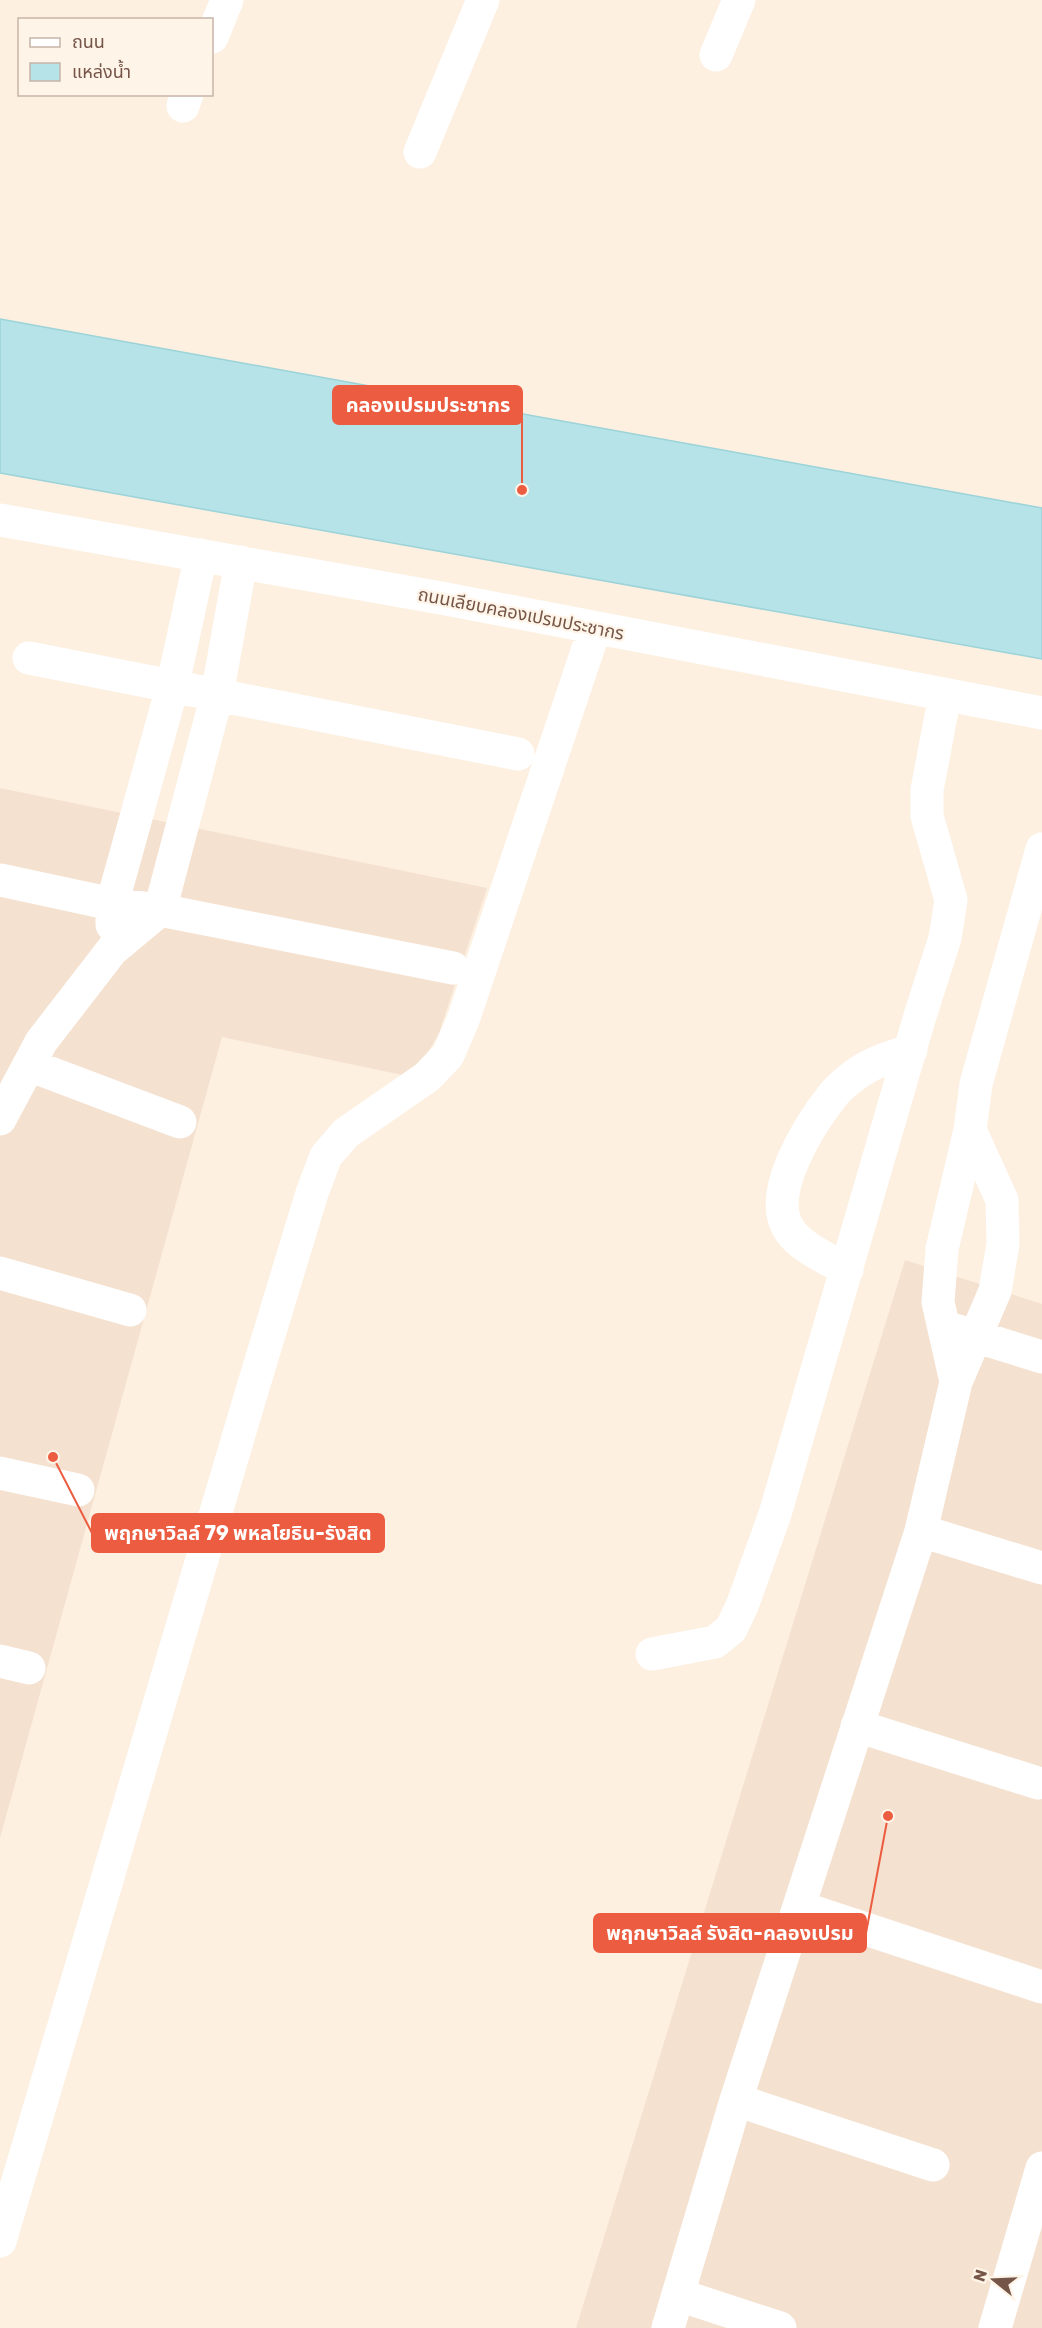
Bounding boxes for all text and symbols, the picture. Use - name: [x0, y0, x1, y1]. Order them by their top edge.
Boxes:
- legend: [18, 18, 213, 96]
- text: ถนน: [72, 31, 105, 53]
- text: แหล่งน้ำ: [72, 59, 131, 83]
- callout: คลองเปรมประชากร: [333, 386, 522, 424]
- text: คลองเปรมประชากร: [346, 393, 510, 417]
- street label: ถนนเลียบคลองเปรมประชากร: [416, 583, 626, 645]
- callout: พฤกษาวิลล์ 79 พหลโยธิน-รังสิต: [92, 1514, 384, 1552]
- text: พฤกษาวิลล์ 79 พหลโยธิน-รังสิต: [104, 1521, 372, 1545]
- callout: พฤกษาวิลล์ รังสิต-คลองเปรม: [594, 1914, 866, 1952]
- text: พฤกษาวิลล์ รังสิต-คลองเปรม: [606, 1921, 854, 1945]
- north arrow: [964, 2250, 1024, 2310]
- text: N: [969, 2267, 991, 2284]

